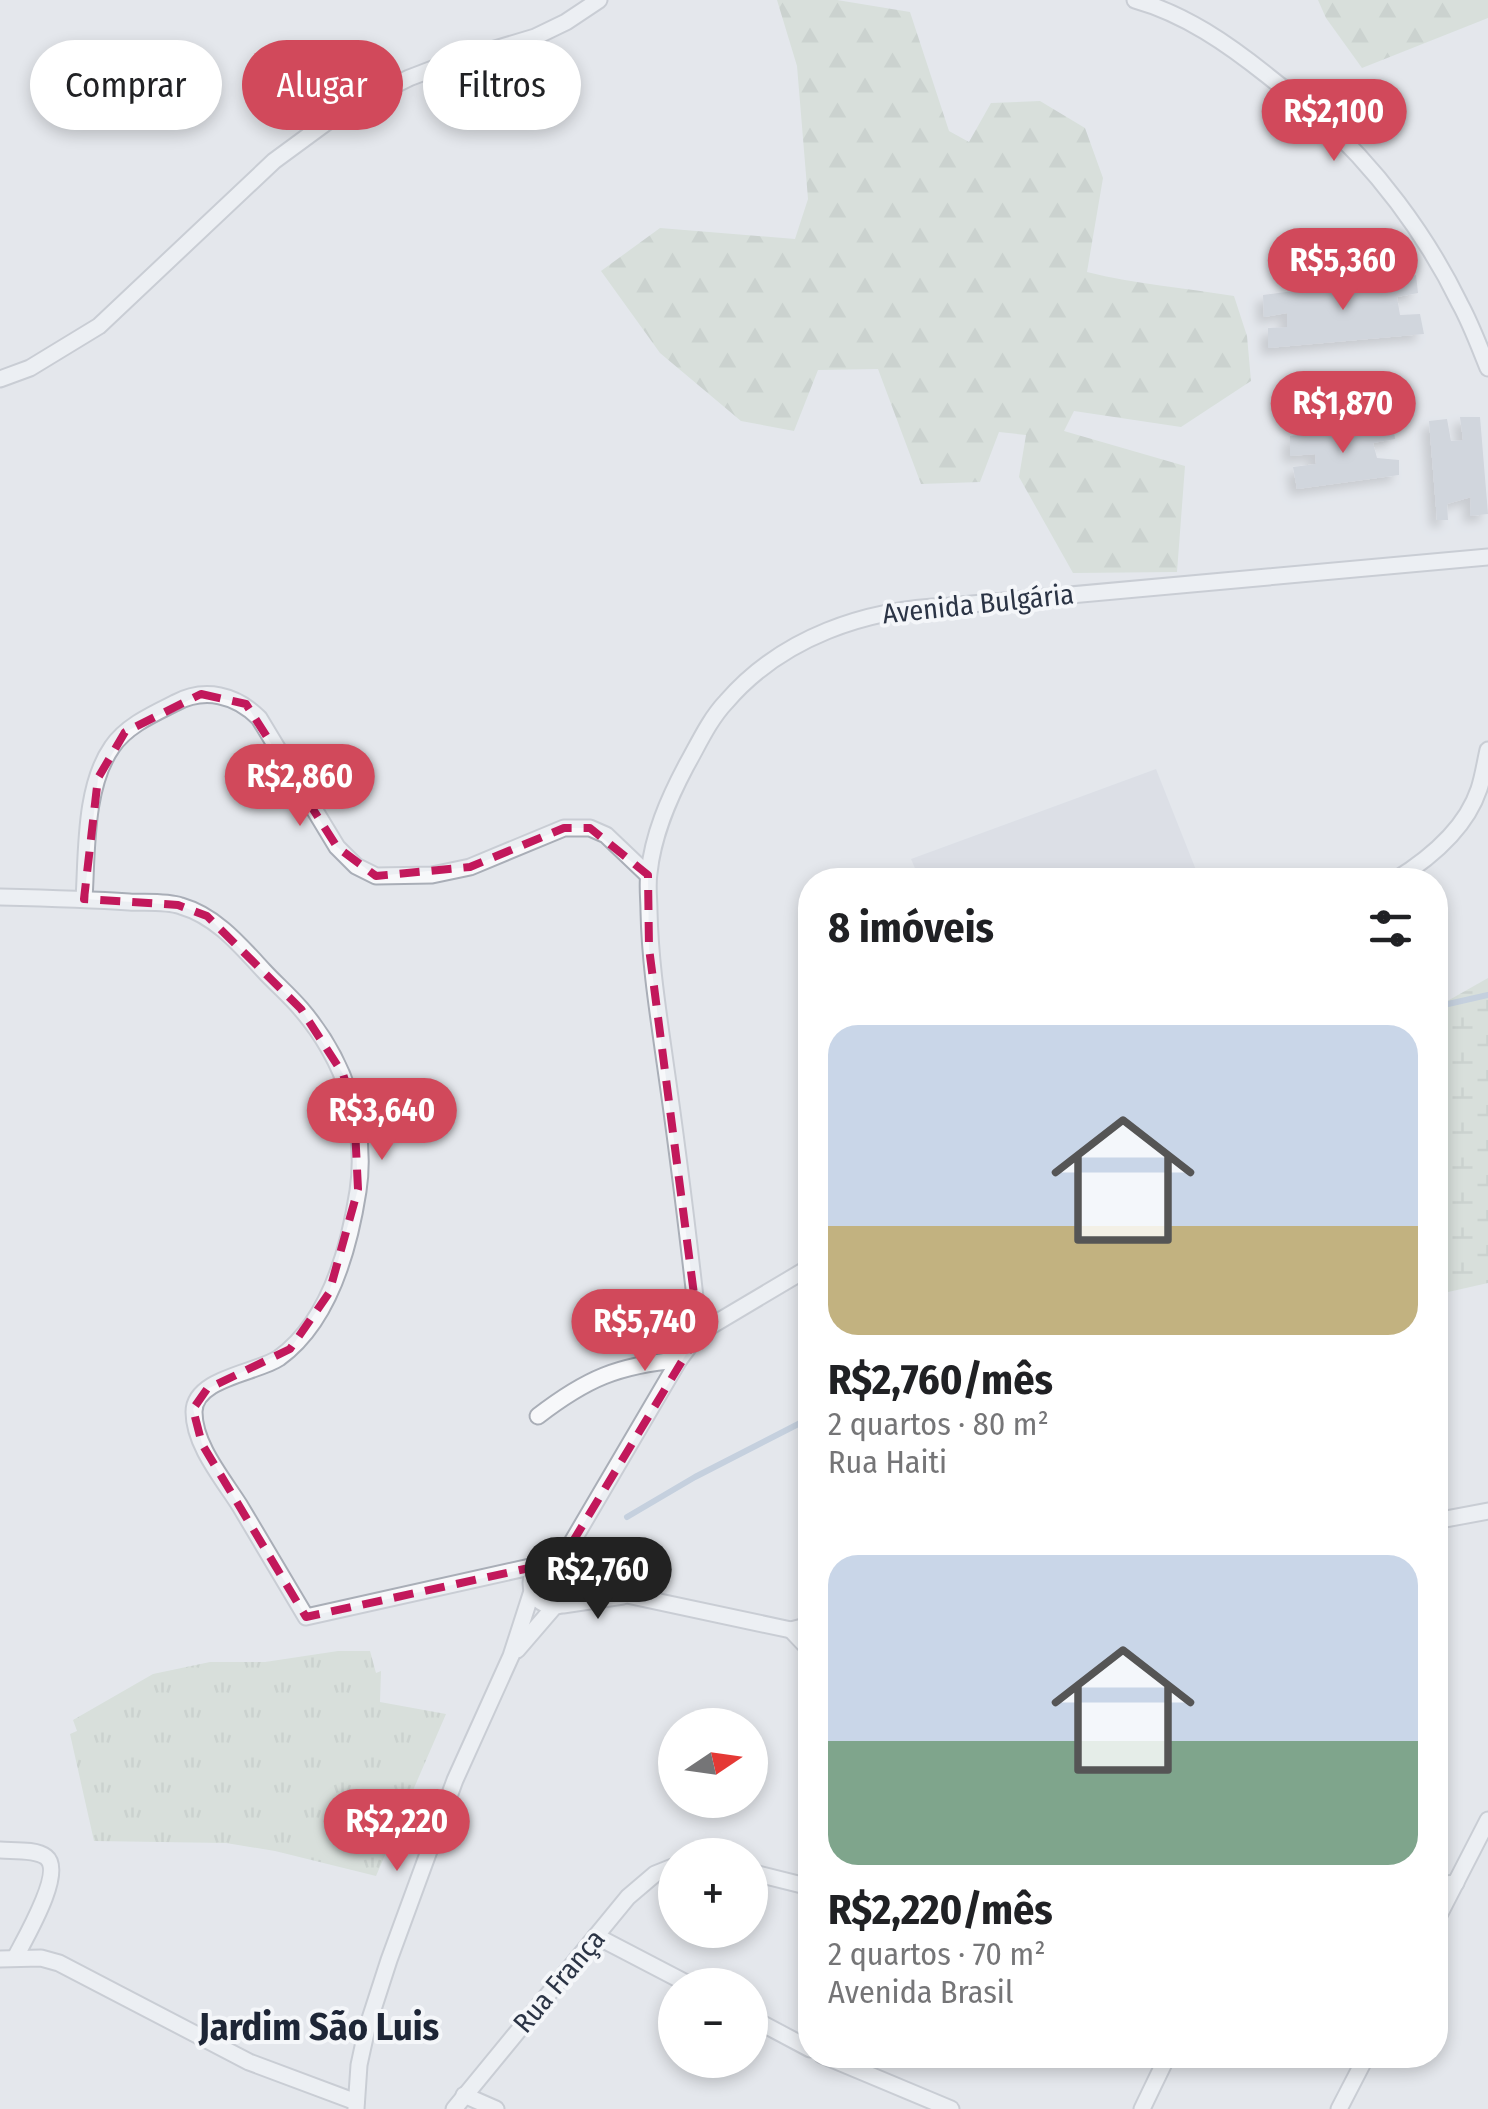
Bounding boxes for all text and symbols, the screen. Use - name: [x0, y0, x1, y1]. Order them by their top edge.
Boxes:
- chip: Comprar: [30, 40, 222, 130]
- chip: Alugar: [242, 40, 403, 130]
- chip: Filtros: [423, 40, 581, 130]
- pin: R$2,100: [1242, 79, 1426, 164]
- text: R$2,100: [1284, 92, 1384, 130]
- pin: R$5,360: [1251, 228, 1435, 313]
- text: R$5,360: [1290, 241, 1396, 279]
- pin: R$1,870: [1251, 371, 1435, 456]
- text: R$1,870: [1293, 384, 1393, 422]
- street label: Avenida Bulgária: [881, 578, 1075, 630]
- pin: R$2,860: [208, 744, 392, 829]
- text: R$2,860: [247, 757, 353, 795]
- icon: filters: [1363, 901, 1418, 956]
- text: 8 imóveis: [828, 903, 994, 953]
- pin: R$3,640: [290, 1078, 474, 1163]
- icon: home: [1033, 1090, 1213, 1270]
- text: R$3,640: [329, 1091, 435, 1129]
- pin: R$5,740: [553, 1289, 737, 1374]
- text: R$5,740: [593, 1302, 697, 1340]
- text: R$2,760/mês: [828, 1355, 1053, 1405]
- text: 2 quartos · 80 m²: [828, 1405, 1049, 1443]
- text: Rua Haiti: [828, 1443, 947, 1481]
- pin: R$2,760: [506, 1537, 690, 1622]
- text: R$2,760: [547, 1550, 649, 1588]
- icon: home: [1033, 1620, 1213, 1800]
- north arrow: [658, 1708, 768, 1818]
- map controls: [658, 1708, 768, 2078]
- pin: R$2,220: [305, 1789, 489, 1874]
- text: R$2,220: [346, 1802, 448, 1840]
- button: +: [658, 1838, 768, 1948]
- text: R$2,220/mês: [828, 1885, 1053, 1935]
- street label: Rua França: [506, 1923, 612, 2039]
- text: 2 quartos · 70 m²: [828, 1935, 1046, 1973]
- button: −: [658, 1968, 768, 2078]
- text: Avenida Brasil: [828, 1973, 1013, 2011]
- district label: Jardim São Luis: [198, 2004, 440, 2050]

